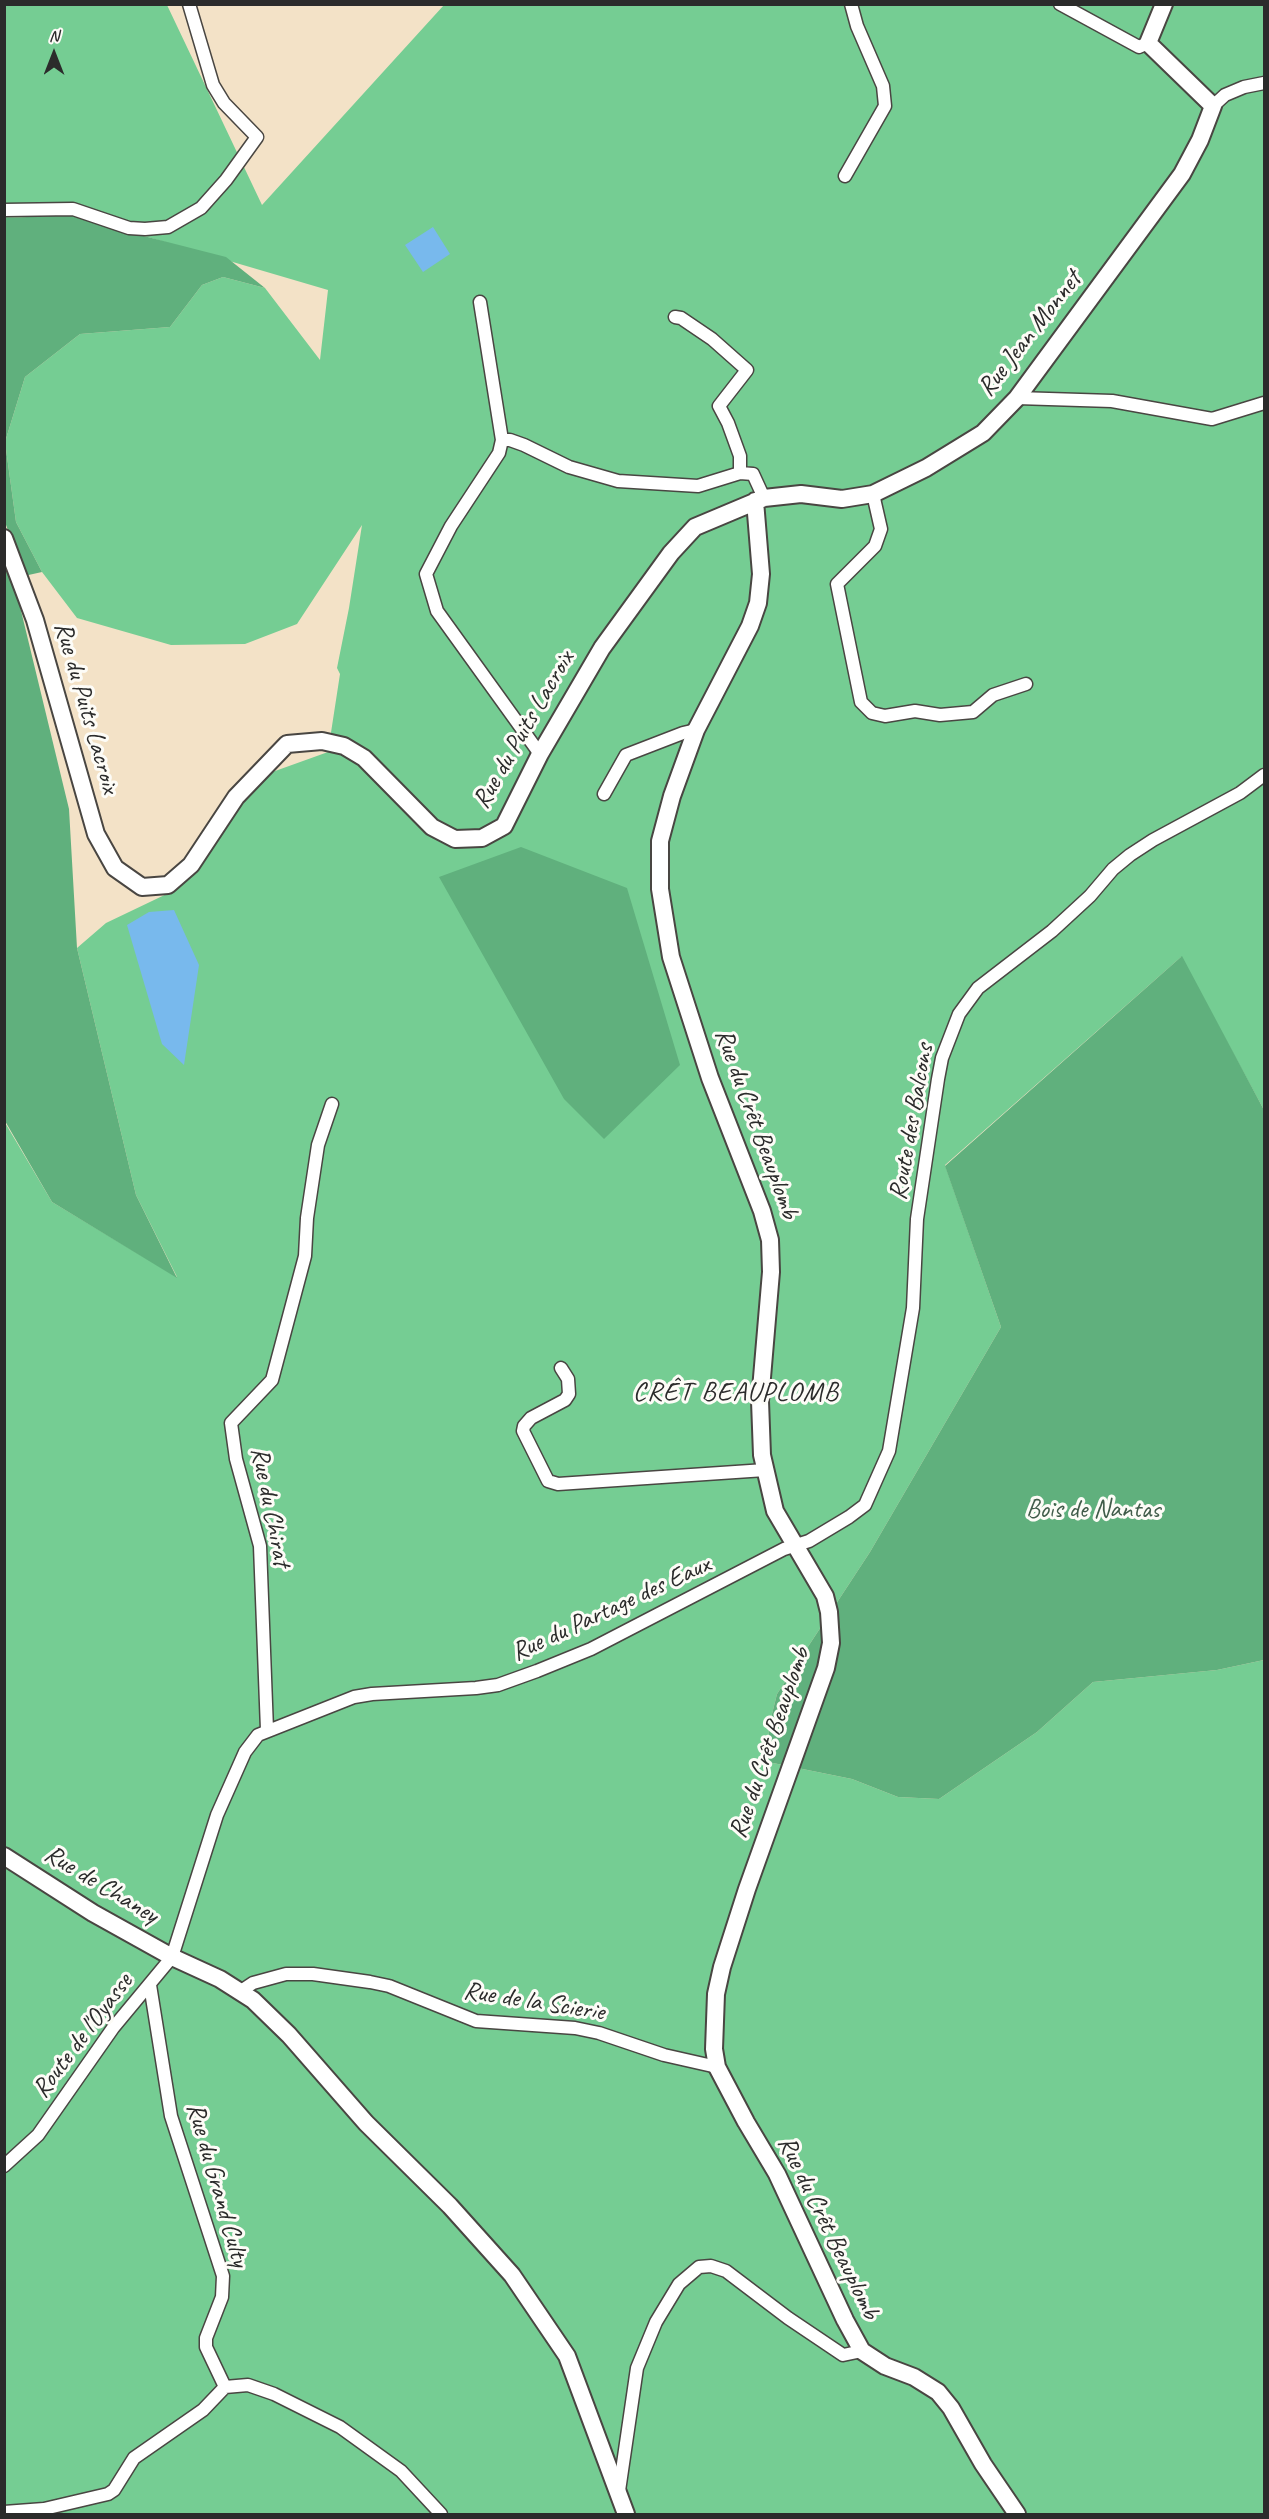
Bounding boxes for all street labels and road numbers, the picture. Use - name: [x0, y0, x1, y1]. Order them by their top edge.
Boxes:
- street label: Rue Jean Monnet: [971, 265, 1089, 403]
- street label: Rue du Puits Lacroix: [47, 619, 125, 797]
- street label: Rue du Puits Lacroix: [466, 646, 582, 814]
- street label: Rue du Crêt Beauplomb: [707, 1025, 805, 1223]
- street label: Route des Balcons: [883, 1042, 941, 1202]
- street label: Rue du Chirat: [243, 1445, 297, 1569]
- street label: Rue du Partage des Eaux: [507, 1549, 715, 1669]
- street label: Rue du Crêt Beauplomb: [723, 1644, 817, 1842]
- street label: Rue de Chaney: [38, 1839, 164, 1931]
- street label: Route de l'Oyasse: [26, 1968, 140, 2104]
- street label: Rue de la Scierie: [461, 1975, 607, 2029]
- street label: Rue du Grand Culty: [179, 2100, 255, 2270]
- street label: Rue du Crêt Beauplomb: [770, 2131, 886, 2325]

